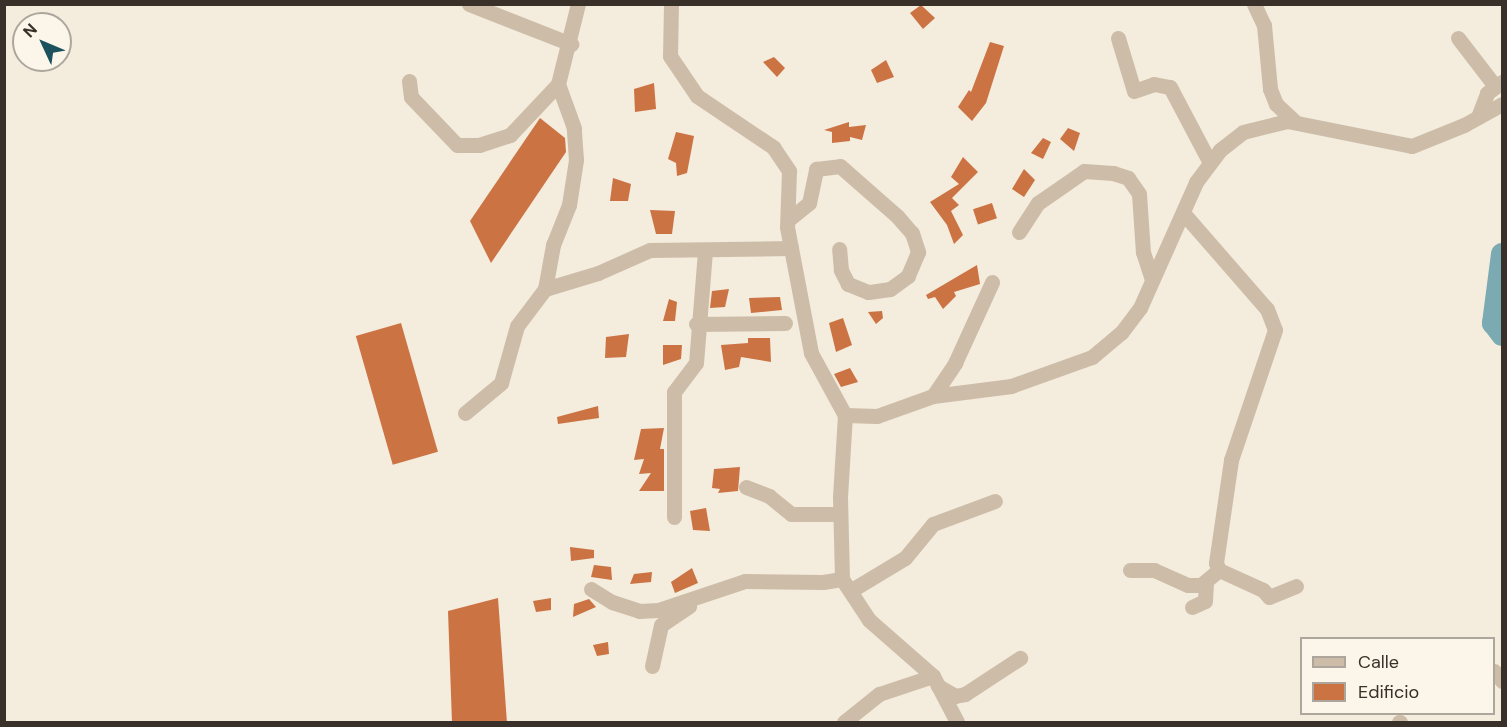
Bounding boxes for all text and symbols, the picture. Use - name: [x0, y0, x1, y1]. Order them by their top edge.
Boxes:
- north arrow: [12, 12, 72, 72]
- text: N: [19, 19, 42, 42]
- legend: [1300, 637, 1495, 715]
- text: Calle: [1358, 650, 1399, 674]
- text: Edificio: [1358, 680, 1419, 704]

